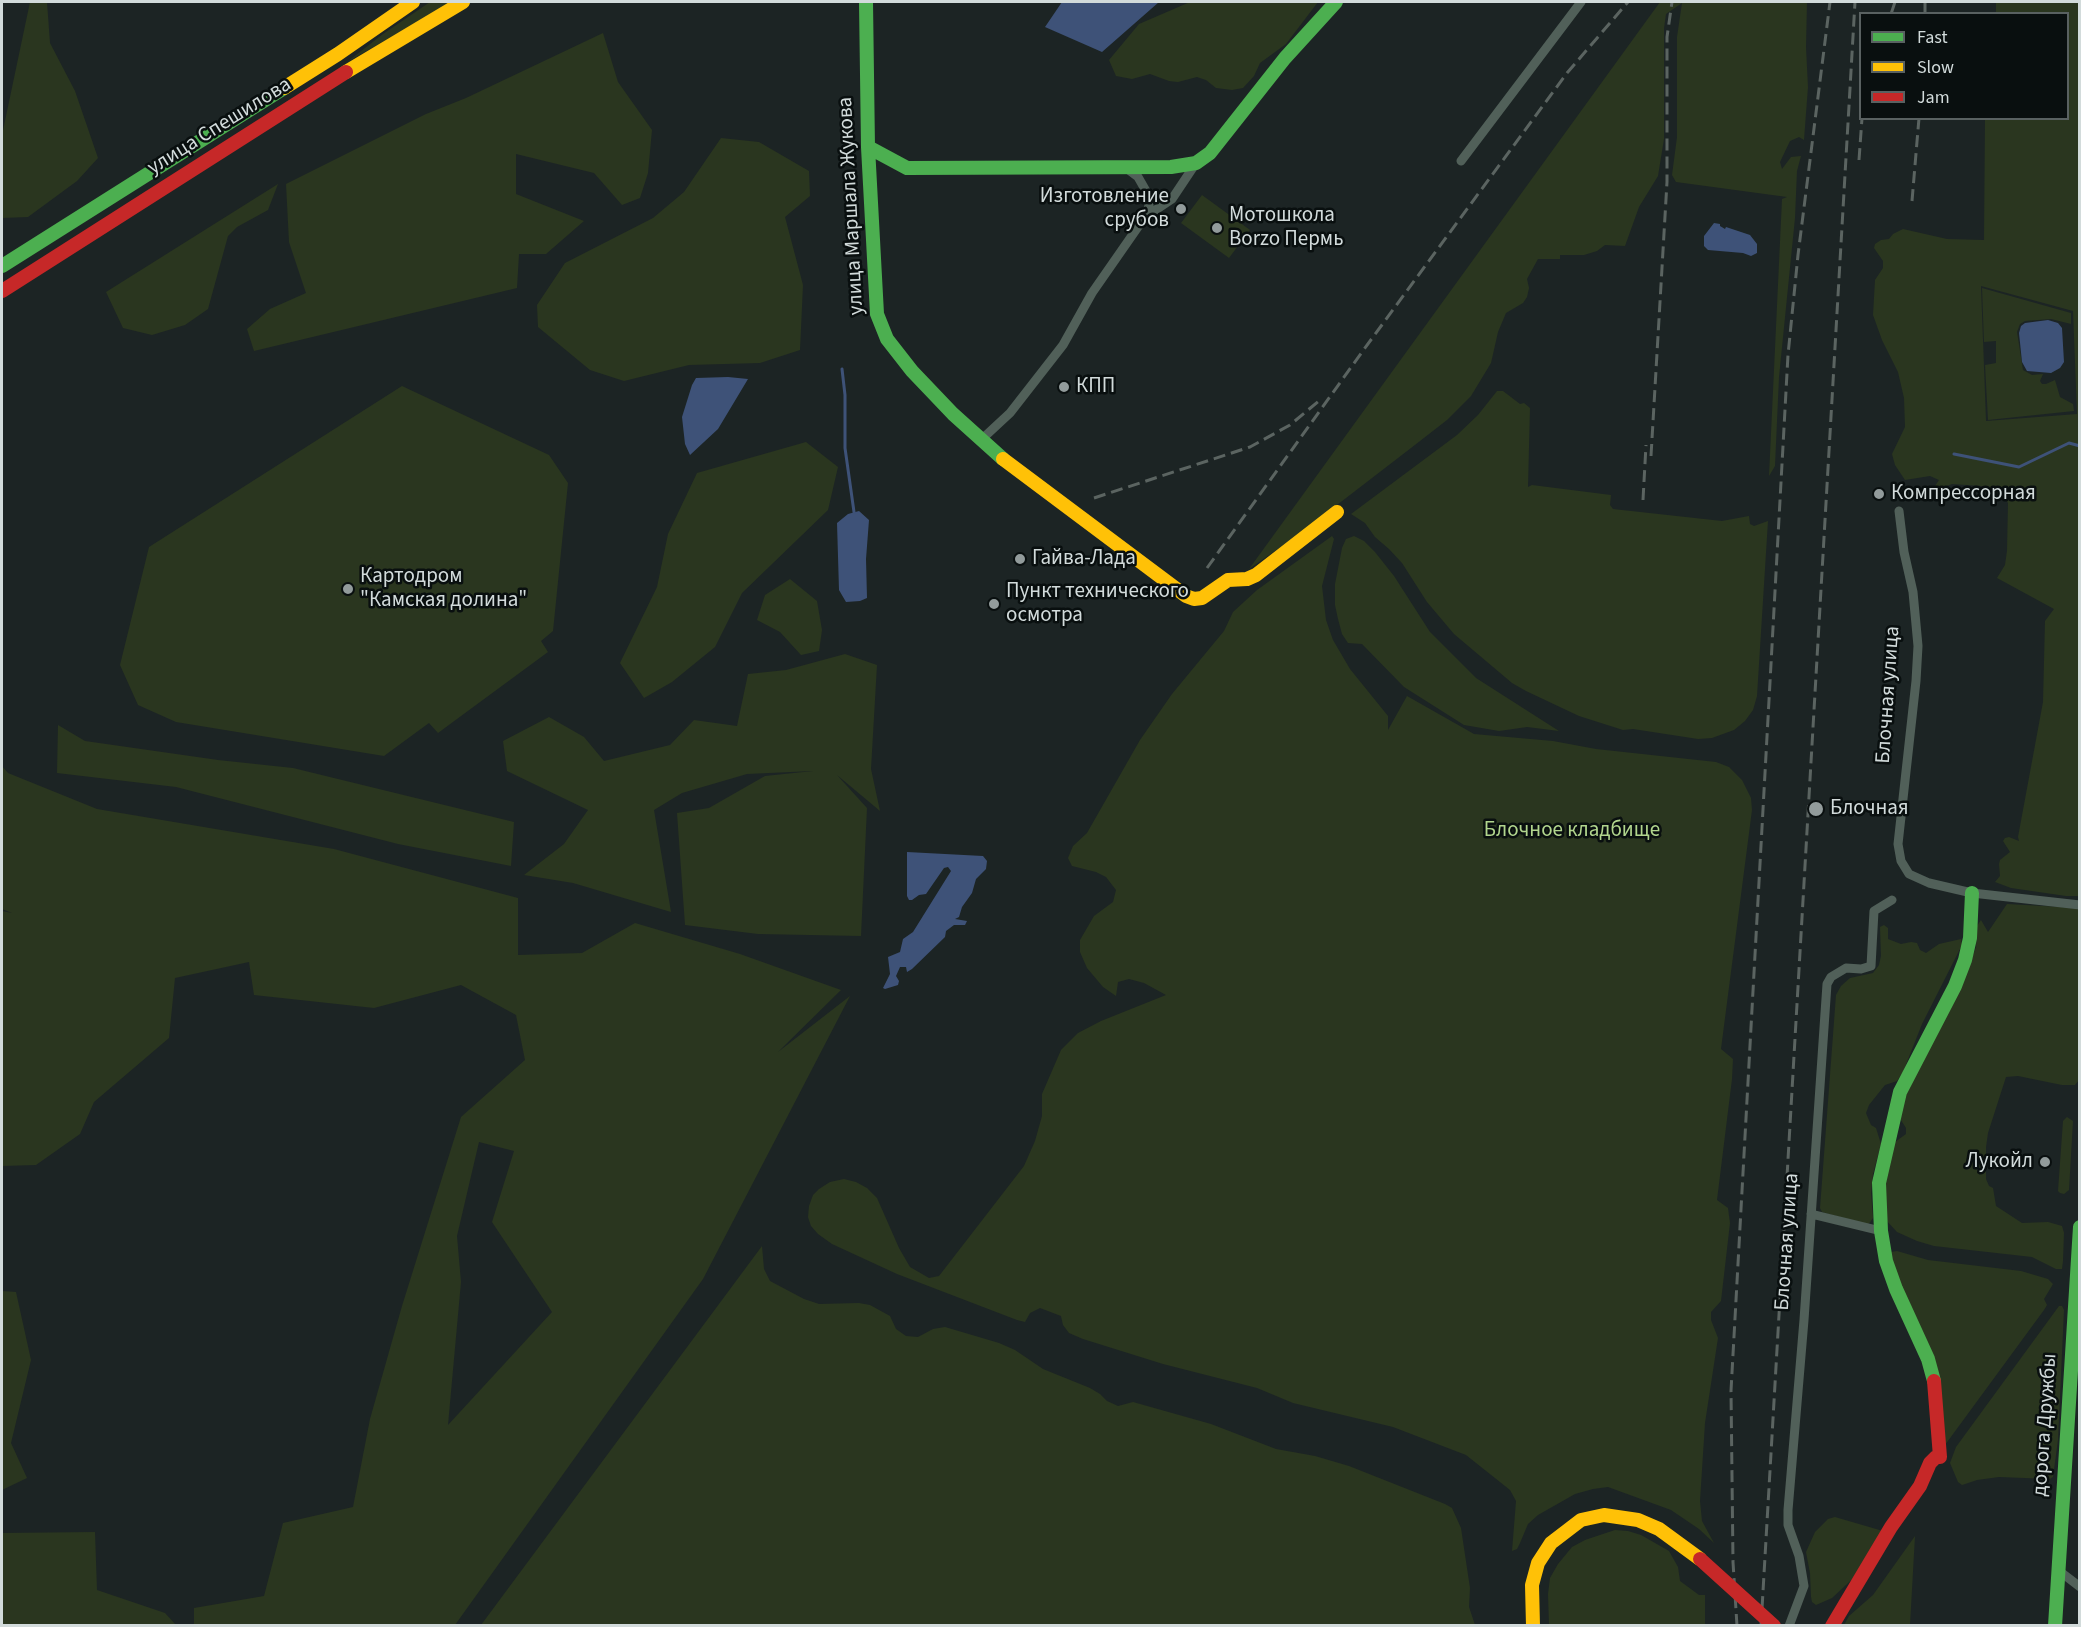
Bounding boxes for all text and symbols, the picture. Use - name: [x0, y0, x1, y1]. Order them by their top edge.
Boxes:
- legend: [1859, 12, 2069, 120]
- text: Fast: [1917, 25, 1948, 50]
- text: Slow: [1917, 55, 1954, 80]
- street label: улица Спешилова: [144, 73, 296, 181]
- text: Jam: [1917, 85, 1950, 110]
- street label: улица Маршала Жукова: [834, 96, 870, 316]
- place label: Изготовление срубов: [1040, 184, 1169, 234]
- marker: Изготовление срубов: [1174, 202, 1188, 216]
- place label: Мотошкола Borzo Пермь: [1229, 203, 1343, 253]
- marker: Мотошкола Borzo Пермь: [1210, 221, 1224, 235]
- place label: КПП: [1076, 374, 1115, 400]
- marker: КПП: [1057, 380, 1071, 394]
- place label: Компрессорная: [1891, 481, 2036, 507]
- marker: Компрессорная: [1872, 487, 1886, 501]
- place label: Гайва-Лада: [1032, 546, 1136, 572]
- marker: Гайва-Лада: [1013, 552, 1027, 566]
- place label: Картодром "Камская долина": [360, 564, 527, 614]
- place label: Пункт технического осмотра: [1006, 579, 1189, 629]
- marker: Картодром "Камская долина": [341, 582, 355, 596]
- marker: Пункт технического осмотра: [987, 597, 1001, 611]
- street label: Блочная улица: [1872, 625, 1906, 765]
- place label: Блочная: [1830, 796, 1909, 822]
- marker: Блочная: [1807, 800, 1825, 818]
- park label: Блочное кладбище: [1484, 818, 1660, 844]
- place label: Лукойл: [1966, 1149, 2033, 1175]
- marker: Лукойл: [2038, 1155, 2052, 1169]
- street label: Блочная улица: [1771, 1172, 1805, 1312]
- street label: дорога Дружбы: [2028, 1353, 2064, 1497]

